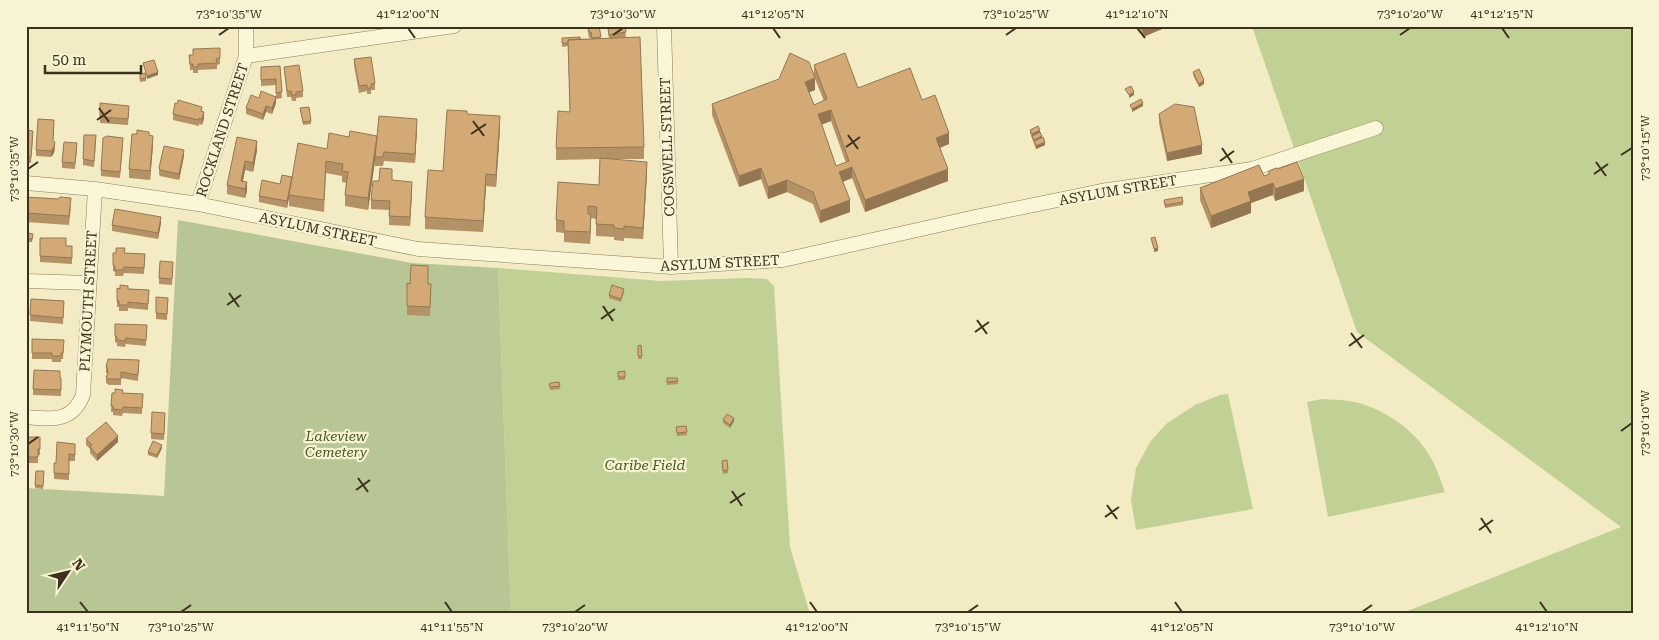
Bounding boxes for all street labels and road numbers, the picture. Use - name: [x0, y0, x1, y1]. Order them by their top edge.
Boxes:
- street label: ROCKLAND STREET: [193, 61, 251, 199]
- street label: COGSWELL STREET: [657, 77, 677, 217]
- street label: ASYLUM STREET: [1058, 172, 1178, 208]
- street label: ASYLUM STREET: [258, 209, 378, 249]
- street label: PLYMOUTH STREET: [76, 230, 100, 372]
- street label: ASYLUM STREET: [660, 252, 780, 274]

